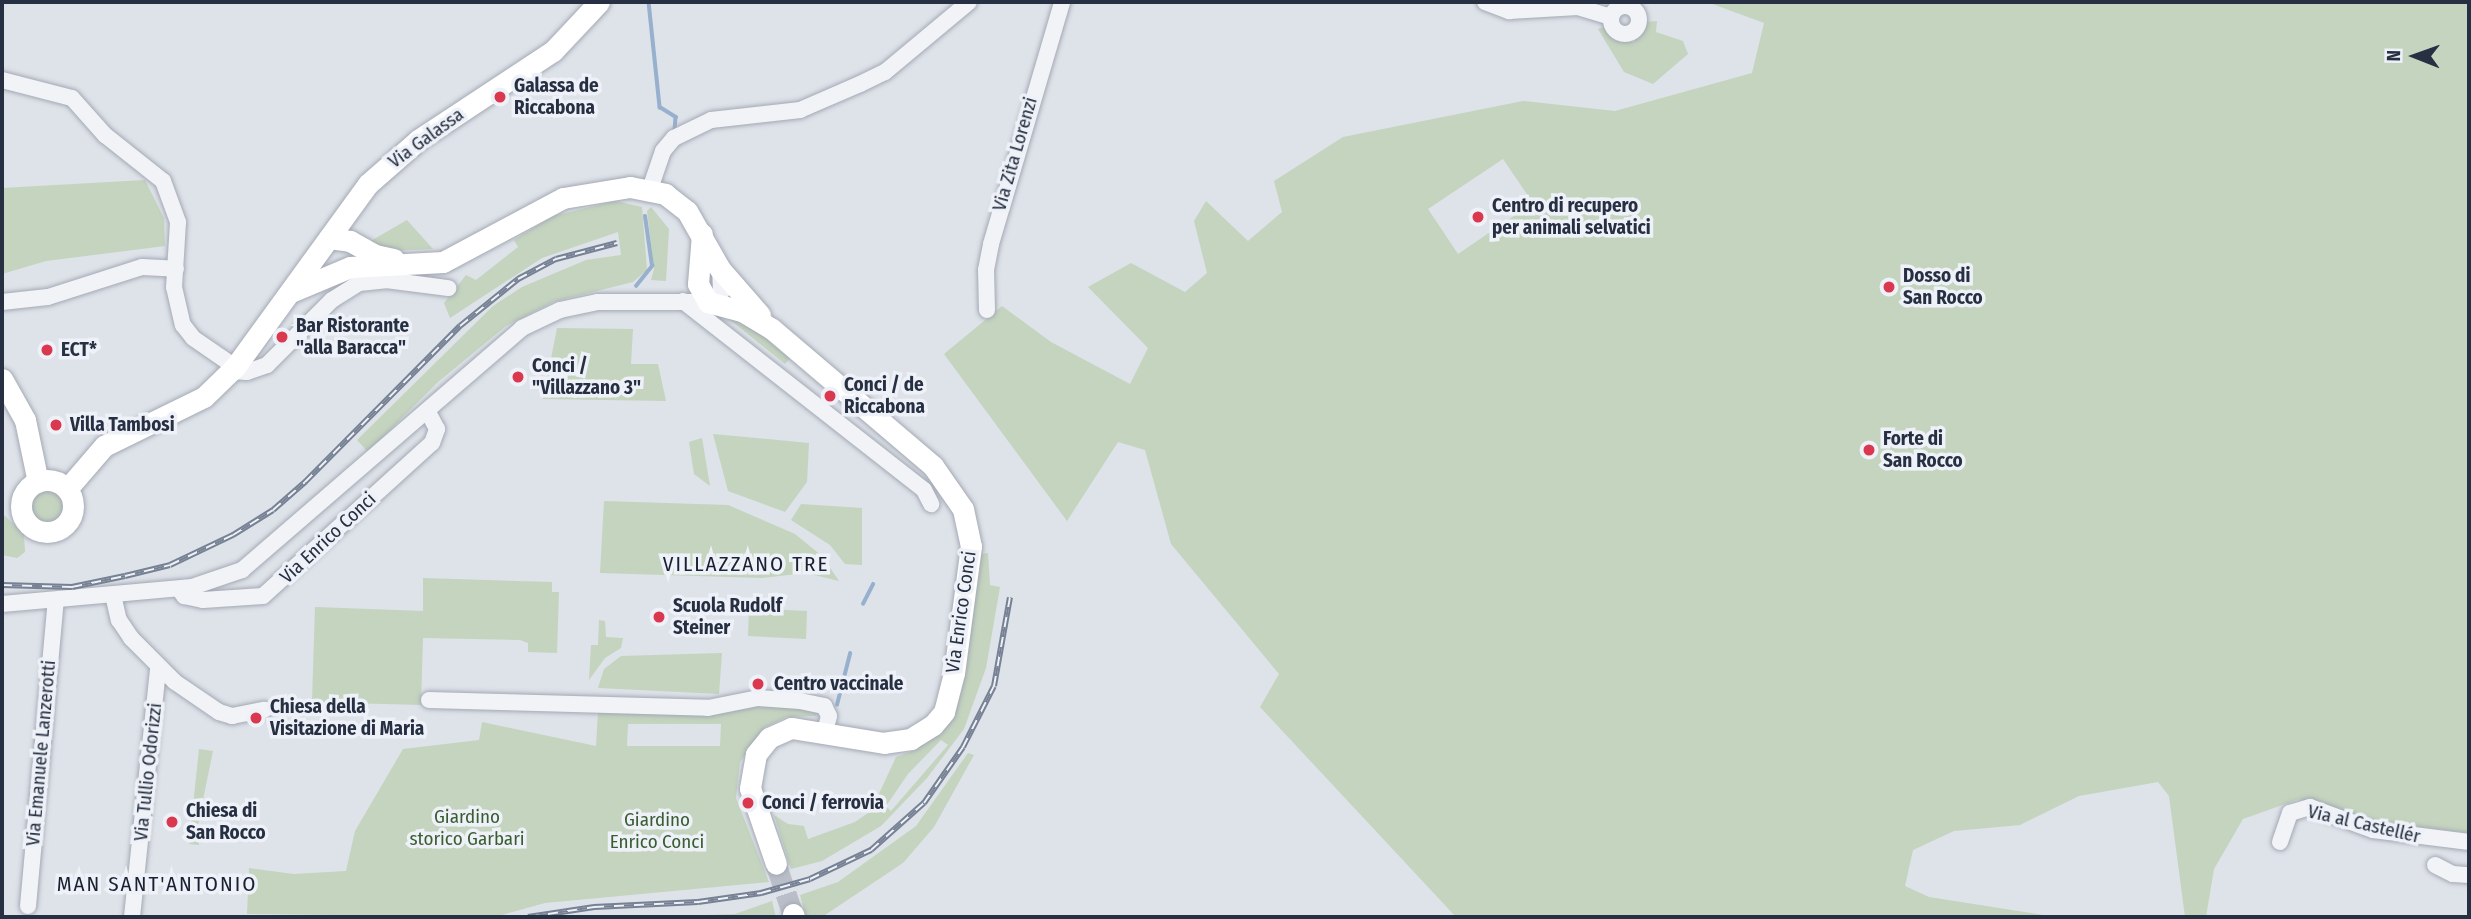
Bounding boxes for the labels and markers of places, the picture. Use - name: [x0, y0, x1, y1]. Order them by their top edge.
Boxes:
- place label: Galassa de Riccabona: [514, 75, 599, 119]
- marker: Galassa de Riccabona: [492, 89, 508, 105]
- place label: Centro di recupero per animali selvatici: [1492, 195, 1651, 239]
- marker: Centro di recupero per animali selvatici: [1470, 209, 1486, 225]
- place label: Dosso di San Rocco: [1903, 265, 1983, 309]
- marker: Dosso di San Rocco: [1881, 279, 1897, 295]
- place label: Bar Ristorante "alla Baracca": [296, 315, 409, 359]
- marker: Bar Ristorante "alla Baracca": [274, 329, 290, 345]
- place label: ECT*: [61, 339, 97, 361]
- marker: ECT*: [39, 342, 55, 358]
- place label: Conci / "Villazzano 3": [532, 355, 641, 399]
- marker: Conci / "Villazzano 3": [510, 369, 526, 385]
- place label: Conci / de Riccabona: [844, 374, 925, 418]
- marker: Conci / de Riccabona: [822, 388, 838, 404]
- place label: Villa Tambosi: [70, 414, 175, 436]
- marker: Villa Tambosi: [48, 417, 64, 433]
- place label: Forte di San Rocco: [1883, 428, 1963, 472]
- marker: Forte di San Rocco: [1861, 442, 1877, 458]
- place label: Scuola Rudolf Steiner: [673, 595, 782, 639]
- marker: Scuola Rudolf Steiner: [651, 609, 667, 625]
- place label: Centro vaccinale: [774, 673, 903, 695]
- marker: Centro vaccinale: [748, 674, 768, 694]
- place label: Chiesa della Visitazione di Maria: [270, 696, 424, 740]
- marker: Chiesa della Visitazione di Maria: [248, 710, 264, 726]
- place label: Conci / ferrovia: [762, 792, 884, 814]
- marker: Conci / ferrovia: [740, 795, 756, 811]
- place label: Chiesa di San Rocco: [186, 800, 266, 844]
- marker: Chiesa di San Rocco: [164, 814, 180, 830]

